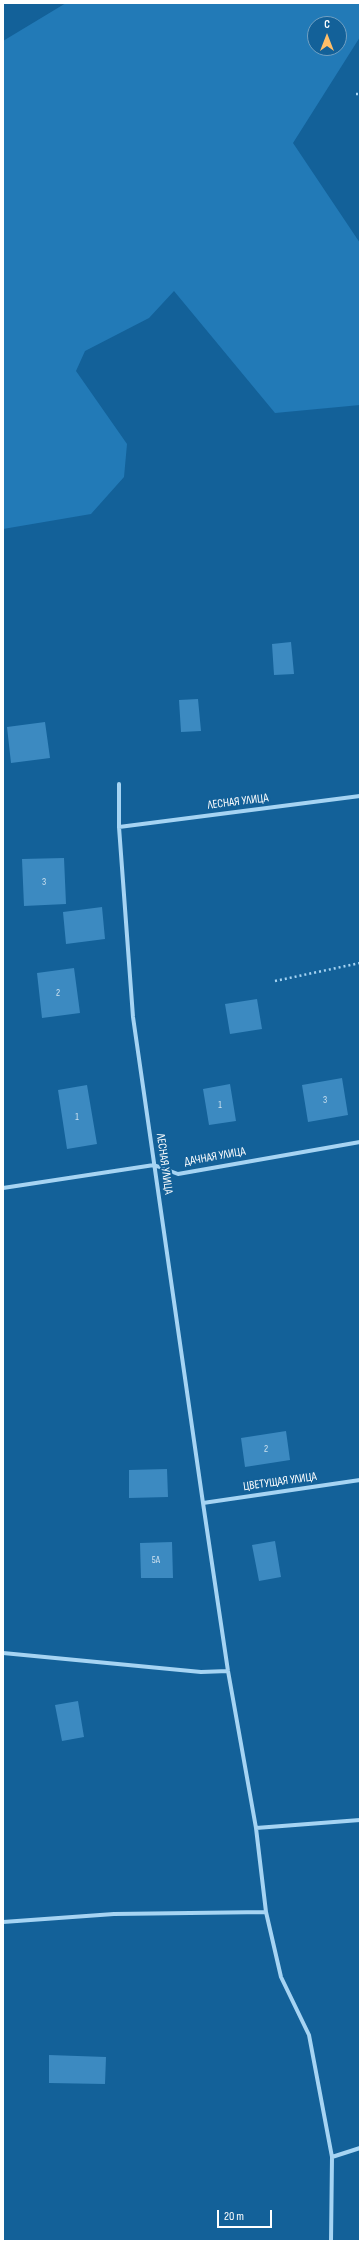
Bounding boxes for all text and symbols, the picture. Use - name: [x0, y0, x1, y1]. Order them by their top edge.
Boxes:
- north arrow: [307, 16, 347, 56]
- text: С: [324, 18, 330, 31]
- street label: ЛЕСНАЯ УЛИЦА: [207, 791, 269, 813]
- house number: 3: [42, 876, 46, 888]
- house number: 2: [56, 987, 60, 999]
- house number: 3: [323, 1094, 327, 1106]
- house number: 1: [218, 1099, 222, 1111]
- house number: 1: [75, 1111, 79, 1123]
- street label: ЛЕСНАЯ УЛИЦА: [153, 1133, 175, 1195]
- street label: ДАЧНАЯ УЛИЦА: [183, 1145, 247, 1169]
- house number: 2: [264, 1443, 268, 1455]
- street label: ЦВЕТУЩАЯ УЛИЦА: [242, 1470, 318, 1494]
- house number: 5А: [152, 1554, 160, 1566]
- scale bar: [219, 2202, 274, 2228]
- text: 20 m: [224, 2209, 244, 2224]

